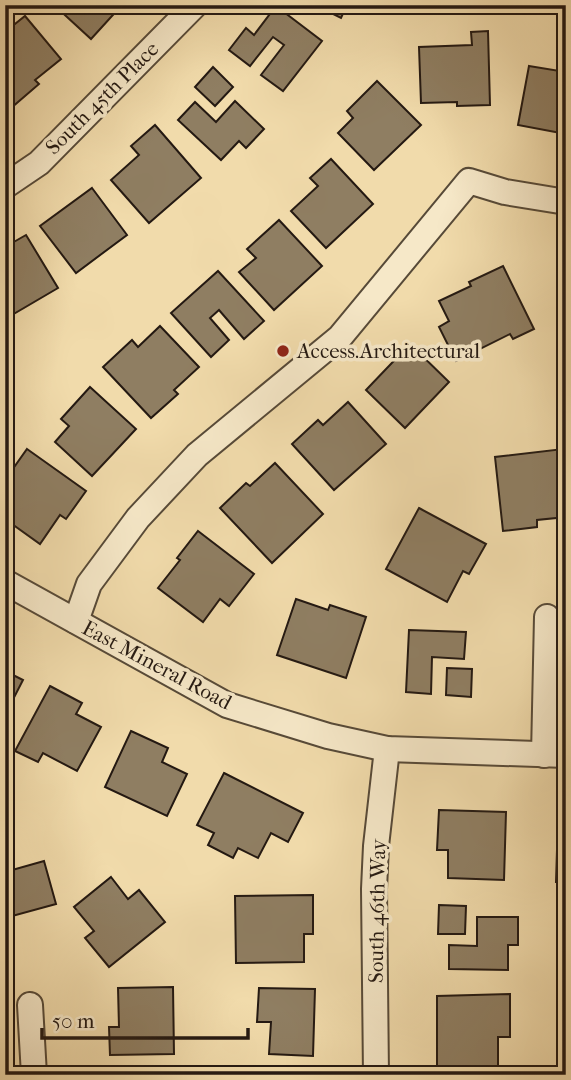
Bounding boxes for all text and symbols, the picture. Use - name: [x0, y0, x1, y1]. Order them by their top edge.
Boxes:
- street label: South 45th Place: [41, 37, 163, 159]
- place label: Access.Architectural: [296, 339, 480, 363]
- marker: Access.Architectural: [275, 343, 291, 359]
- street label: East Mineral Road: [78, 615, 236, 715]
- street label: South 46th Way: [364, 838, 390, 983]
- scale bar: [42, 996, 248, 1040]
- text: 50 m: [52, 1009, 95, 1033]

